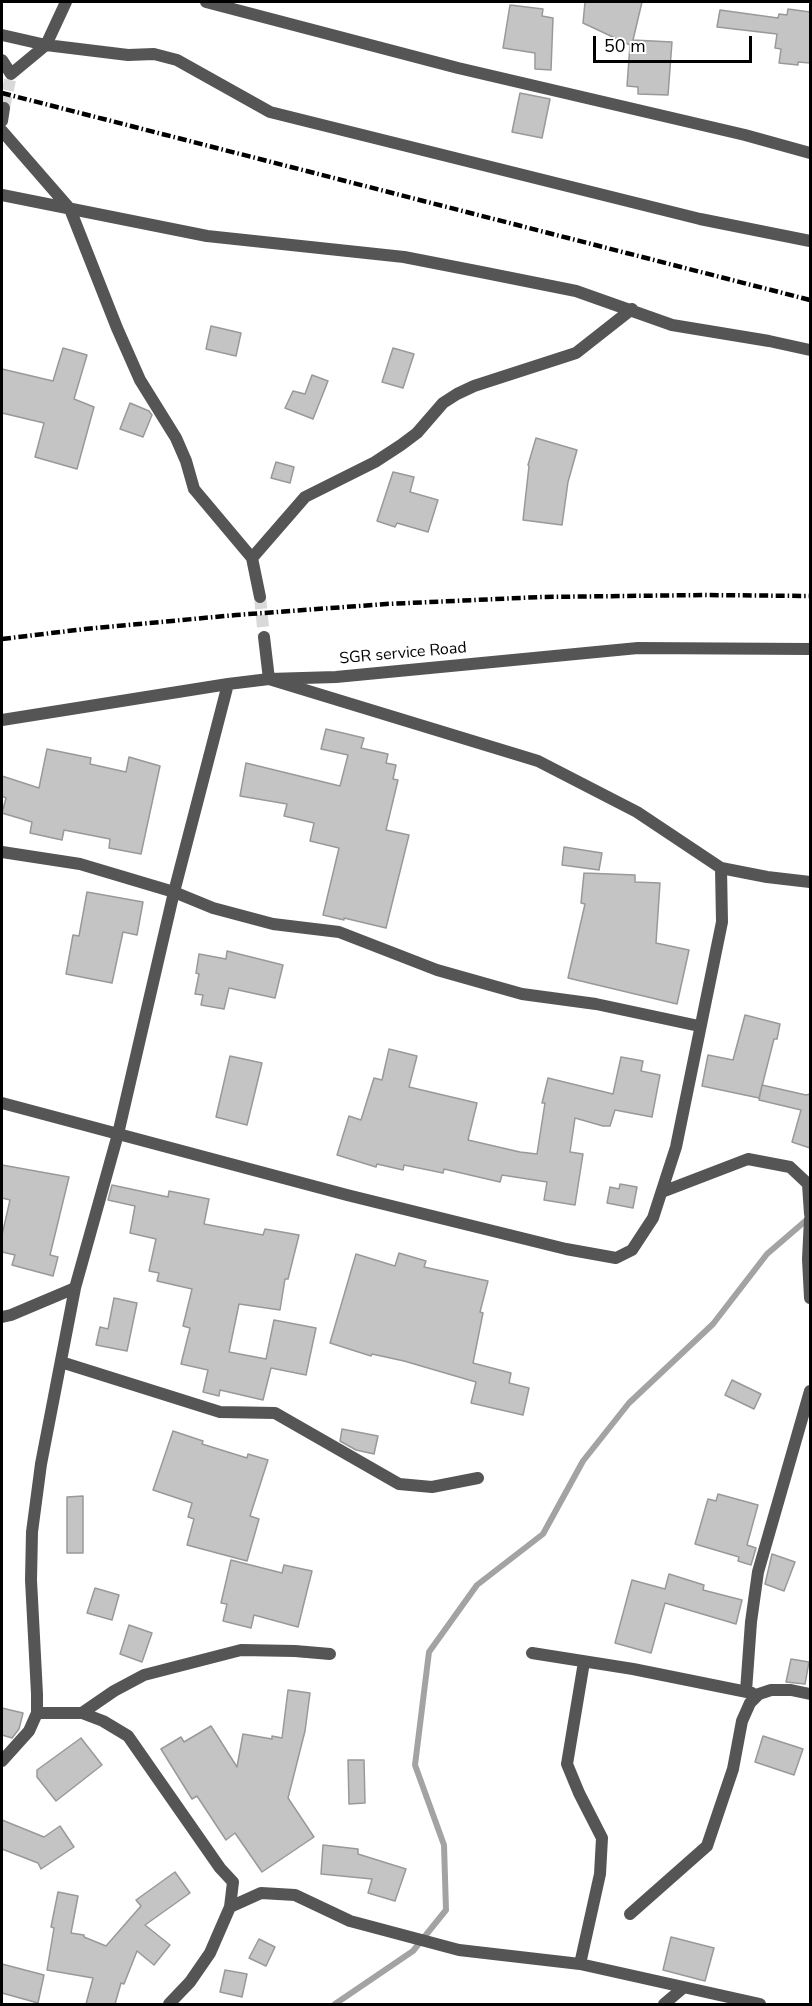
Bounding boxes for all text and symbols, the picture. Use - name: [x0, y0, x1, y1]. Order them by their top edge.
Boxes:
- scale bar: [596, 24, 755, 62]
- text: 50 m: [604, 34, 646, 58]
- street label: SGR service Road: [339, 639, 467, 669]

